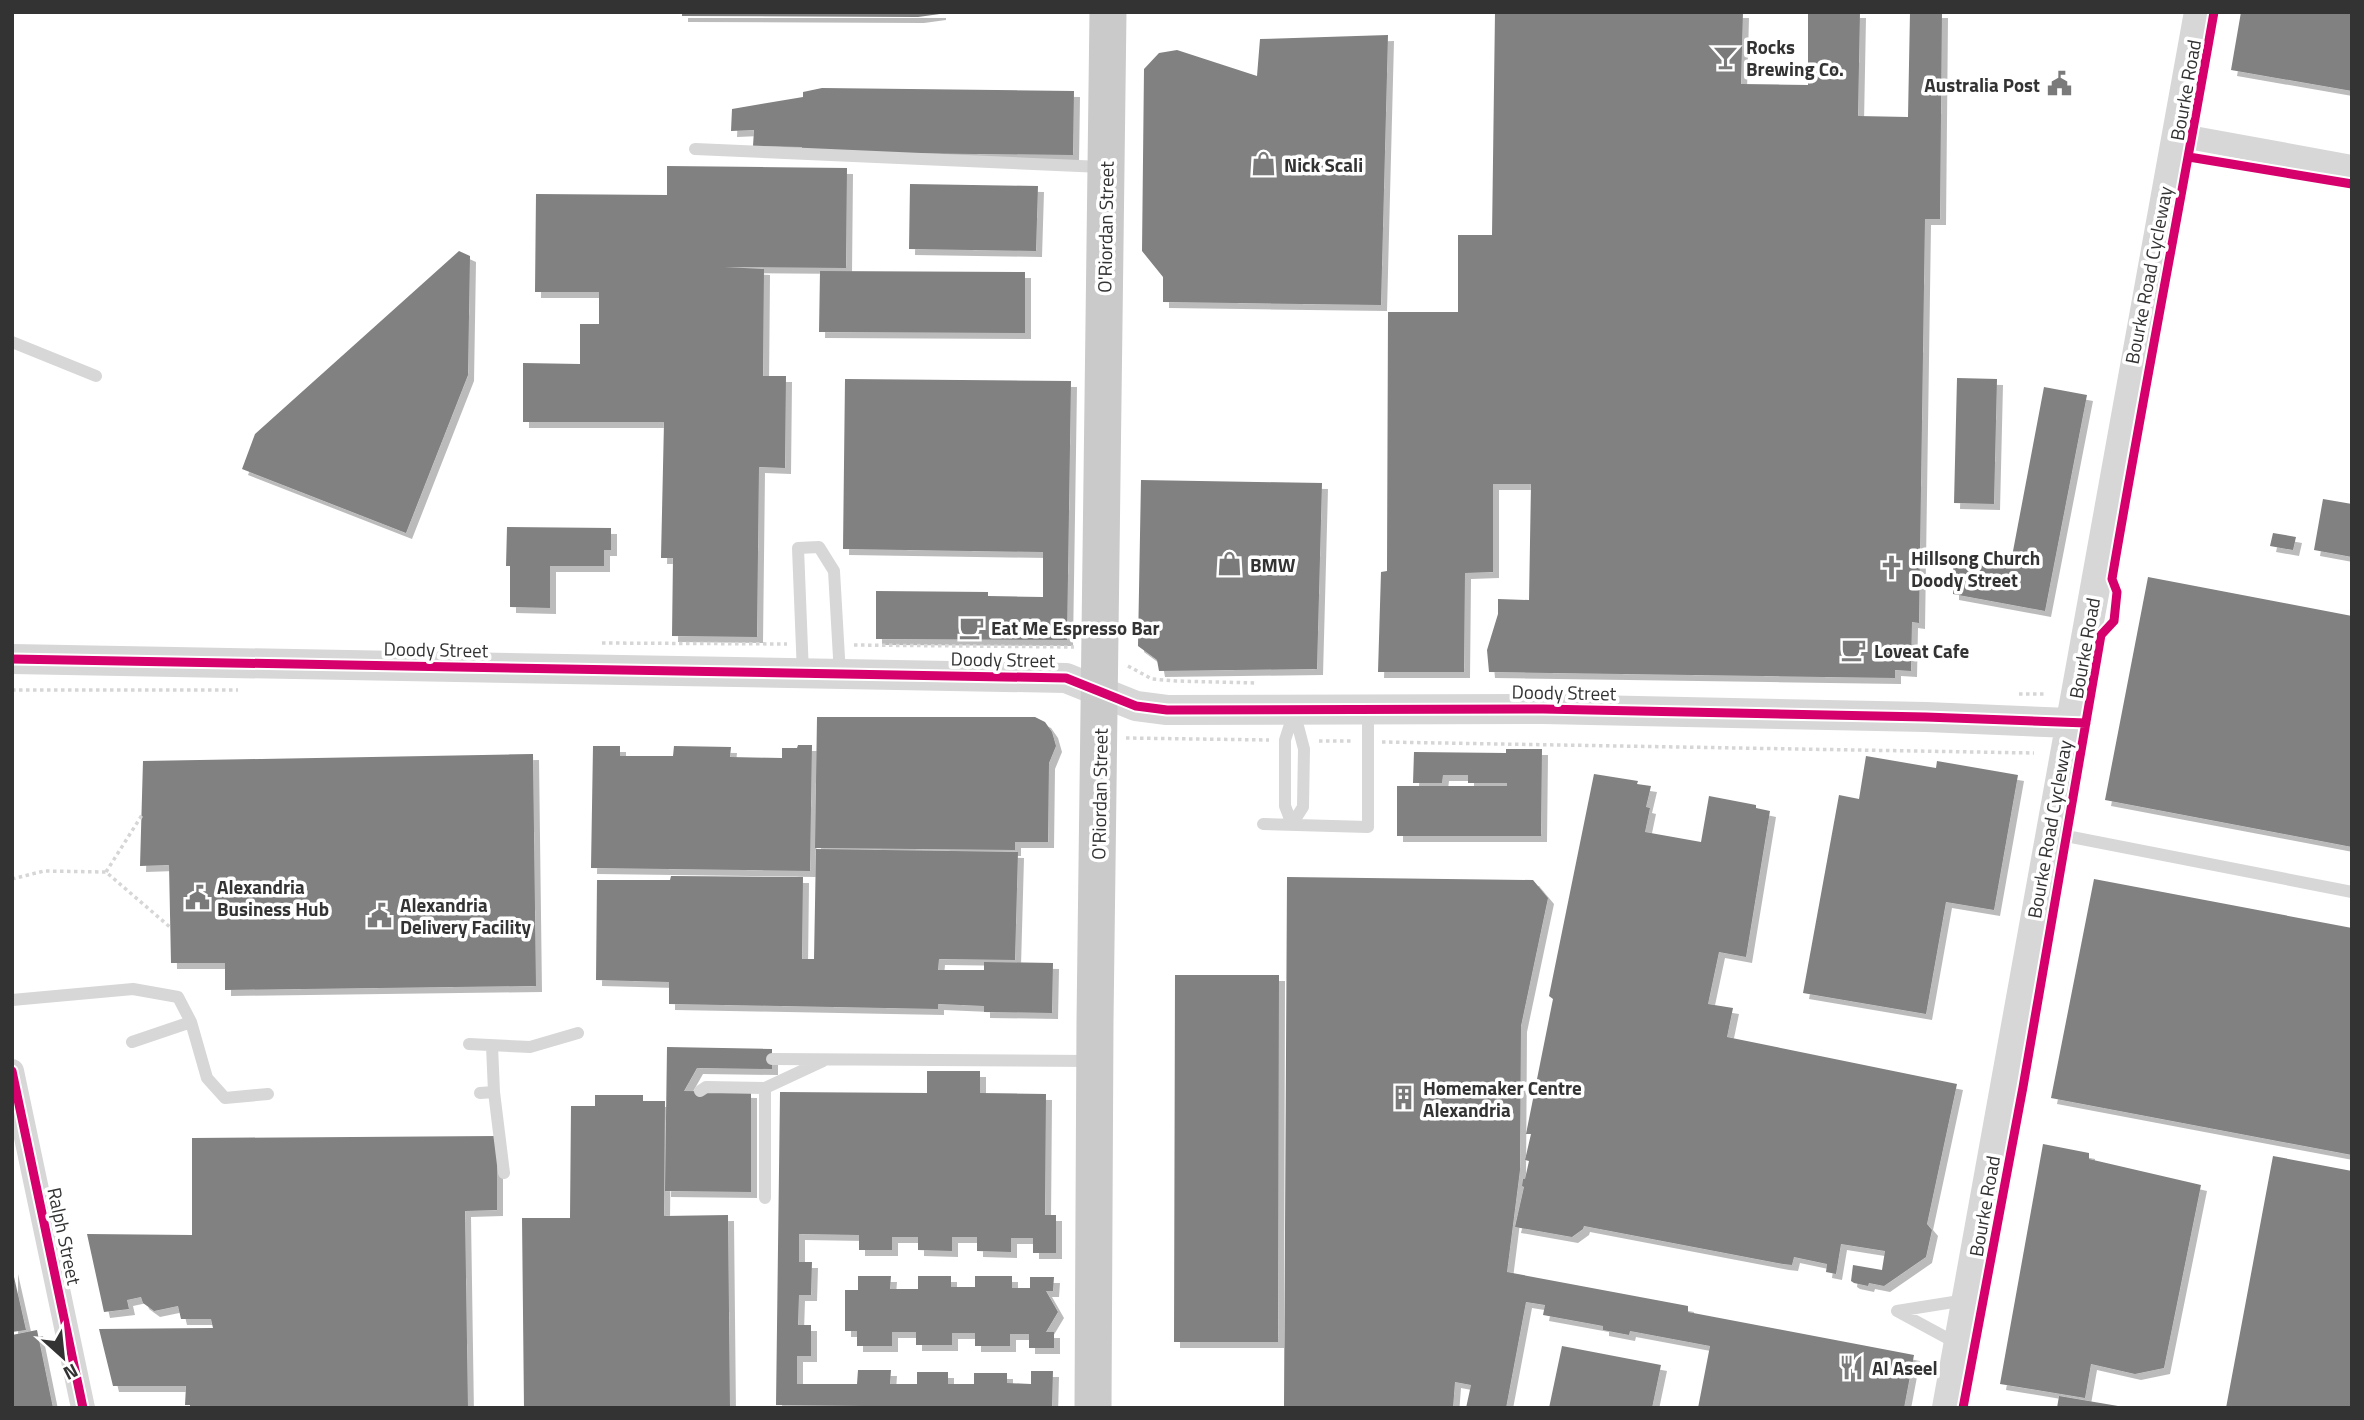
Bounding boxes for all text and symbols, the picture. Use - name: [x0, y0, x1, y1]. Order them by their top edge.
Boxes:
- place label: Rocks Brewing Co.: [1746, 32, 1844, 83]
- street label: Bourke Road: [2162, 37, 2208, 143]
- bar icon: Rocks Brewing Co.: [1712, 43, 1740, 71]
- place label: Australia Post: [1924, 70, 2040, 99]
- public building icon: Australia Post: [2046, 70, 2074, 98]
- shop icon: Nick Scali: [1250, 150, 1278, 178]
- place label: Nick Scali: [1284, 150, 1363, 179]
- street label: O'Riordan Street: [1089, 161, 1121, 293]
- street label: Bourke Road Cycleway: [2117, 184, 2179, 366]
- place label: Hillsong Church Doody Street: [1911, 543, 2040, 594]
- shop icon: BMW: [1216, 550, 1244, 578]
- place label: BMW: [1250, 550, 1296, 579]
- church icon: Hillsong Church Doody Street: [1877, 554, 1905, 582]
- street label: Bourke Road: [2061, 595, 2107, 701]
- cafe icon: Eat Me Espresso Bar: [957, 613, 985, 641]
- place label: Eat Me Espresso Bar: [991, 613, 1160, 642]
- street label: Doody Street: [383, 634, 489, 664]
- cafe icon: Loveat Cafe: [1840, 636, 1868, 664]
- place label: Loveat Cafe: [1874, 636, 1970, 665]
- street label: Doody Street: [950, 644, 1056, 674]
- street label: Doody Street: [1511, 677, 1617, 707]
- street label: O'Riordan Street: [1083, 728, 1115, 860]
- street label: Bourke Road Cycleway: [2019, 738, 2079, 920]
- place label: Alexandria Business Hub: [217, 872, 329, 923]
- public building icon: Alexandria Business Hub: [183, 883, 211, 911]
- place label: Alexandria Delivery Facility: [400, 890, 531, 941]
- public building icon: Alexandria Delivery Facility: [366, 901, 394, 929]
- place label: Homemaker Centre Alexandria: [1423, 1073, 1582, 1124]
- building icon: Homemaker Centre Alexandria: [1389, 1084, 1417, 1112]
- street label: Bourke Road: [1961, 1153, 2007, 1259]
- street label: Ralph Street: [41, 1185, 90, 1288]
- north arrow: [28, 1322, 98, 1392]
- restaurant icon: Al Aseel: [1838, 1353, 1866, 1381]
- place label: Al Aseel: [1872, 1353, 1938, 1382]
- text: N: [58, 1357, 83, 1389]

